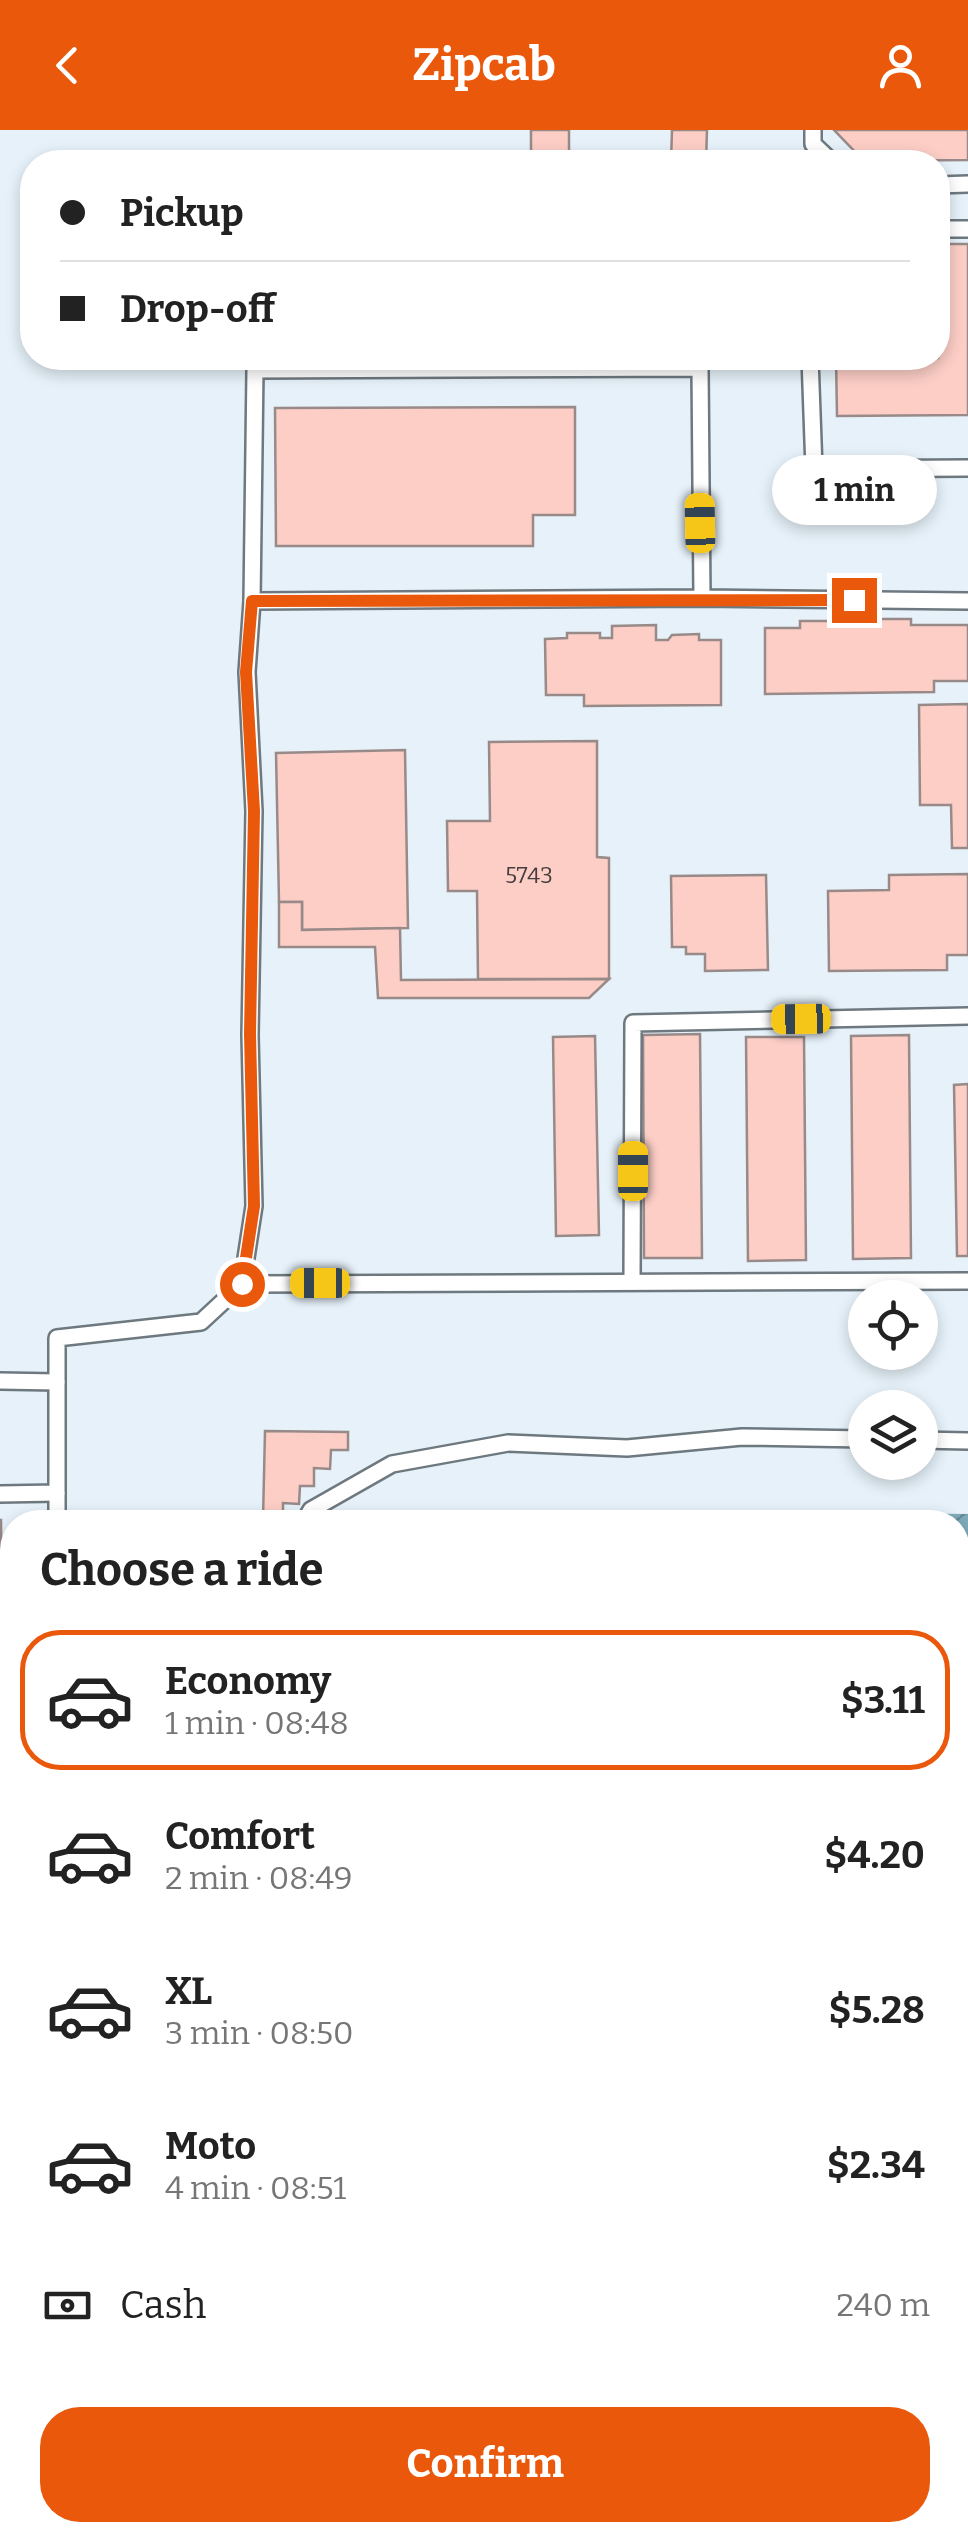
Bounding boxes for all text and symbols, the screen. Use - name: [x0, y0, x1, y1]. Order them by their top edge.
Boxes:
- icon: back: [40, 38, 95, 93]
- text: Zipcab: [412, 38, 556, 92]
- icon: person: [873, 38, 928, 93]
- text: Pickup: [120, 190, 244, 236]
- text: Drop-off: [120, 286, 275, 332]
- callout: 1 min: [772, 455, 936, 525]
- text: 1 min: [814, 471, 895, 509]
- car: [684, 493, 716, 553]
- route end: [832, 578, 877, 623]
- house number: 5743: [505, 862, 553, 889]
- car: [771, 1003, 831, 1035]
- car: [618, 1141, 648, 1201]
- route start: [220, 1262, 265, 1307]
- car: [290, 1268, 350, 1298]
- map controls: [848, 1280, 938, 1480]
- button: locate: [848, 1280, 938, 1370]
- button: layers: [848, 1390, 938, 1480]
- text: Choose a ride: [40, 1543, 323, 1597]
- icon: car: [45, 1655, 135, 1745]
- text: Economy: [165, 1658, 331, 1704]
- text: $3.11: [841, 1677, 925, 1723]
- text: 1 min · 08:48: [165, 1704, 349, 1742]
- icon: car: [45, 1810, 135, 1900]
- text: Comfort: [165, 1813, 315, 1859]
- text: $4.20: [824, 1832, 925, 1878]
- text: 2 min · 08:49: [165, 1859, 353, 1897]
- icon: car: [45, 1965, 135, 2055]
- text: XL: [165, 1968, 212, 2014]
- text: $5.28: [828, 1987, 925, 2033]
- text: 3 min · 08:50: [165, 2014, 354, 2052]
- icon: car: [45, 2120, 135, 2210]
- text: Moto: [165, 2123, 256, 2169]
- text: $2.34: [827, 2142, 925, 2188]
- text: 4 min · 08:51: [165, 2169, 346, 2207]
- icon: cash: [40, 2278, 95, 2333]
- text: Cash: [120, 2282, 206, 2328]
- text: 240 m: [836, 2286, 930, 2324]
- button: Confirm: [40, 2407, 930, 2522]

